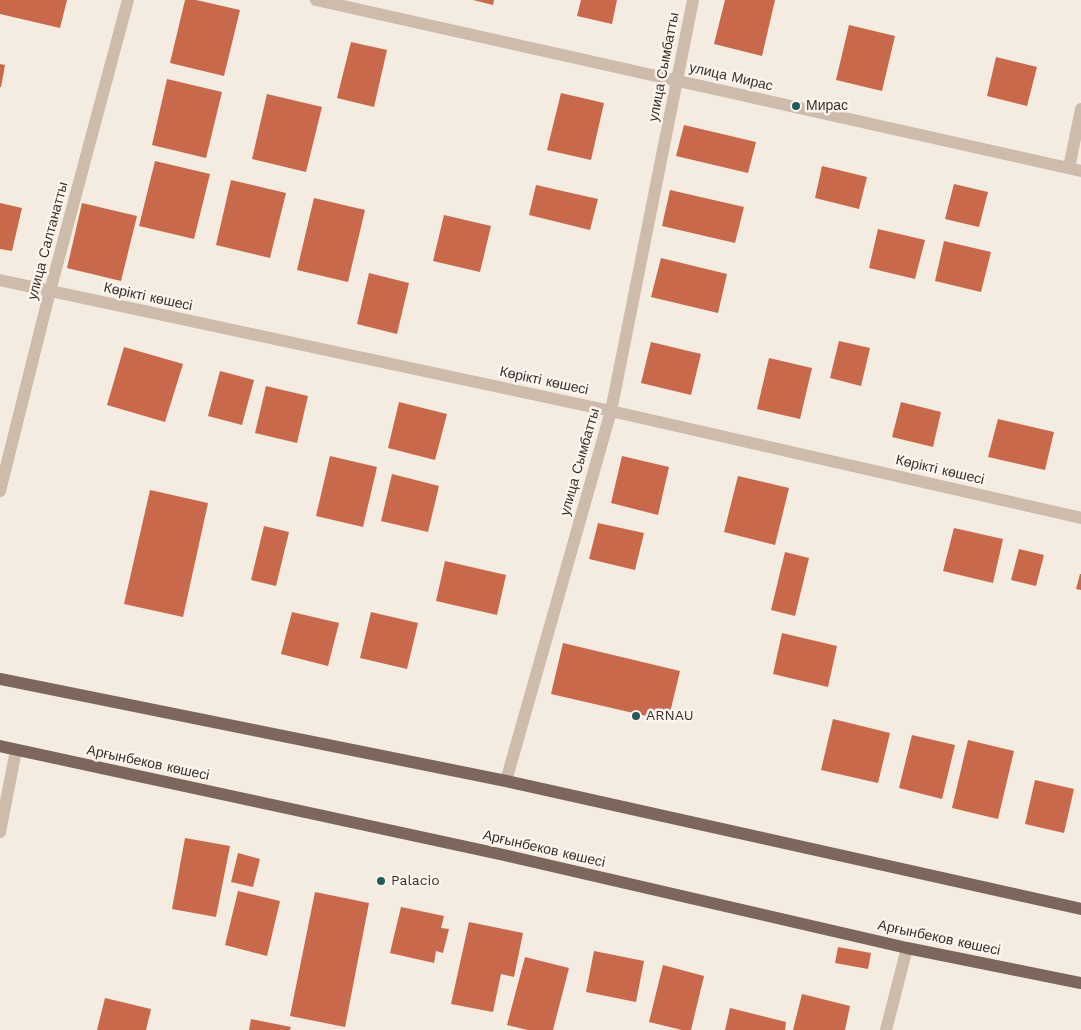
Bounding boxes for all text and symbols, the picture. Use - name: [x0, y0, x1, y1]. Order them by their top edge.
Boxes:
- street label: улица Сымбатты: [645, 11, 683, 123]
- street label: улица Мирас: [688, 59, 774, 95]
- place label: Мирас: [806, 98, 848, 114]
- marker: Мирас: [790, 100, 802, 112]
- street label: улица Салтанатты: [24, 180, 72, 302]
- street label: Көрікті көшесі: [102, 279, 194, 315]
- street label: Көрікті көшесі: [498, 363, 590, 399]
- street label: улица Сымбатты: [557, 406, 603, 518]
- street label: Көрікті көшесі: [894, 452, 986, 488]
- place label: ARNAU: [646, 708, 694, 724]
- marker: ARNAU: [630, 710, 642, 722]
- street label: Арғынбеков көшесі: [85, 742, 211, 784]
- street label: Арғынбеков көшесі: [481, 827, 607, 871]
- place label: Palacio: [391, 873, 440, 889]
- marker: Palacio: [375, 875, 387, 887]
- street label: Арғынбеков көшесі: [876, 917, 1002, 959]

